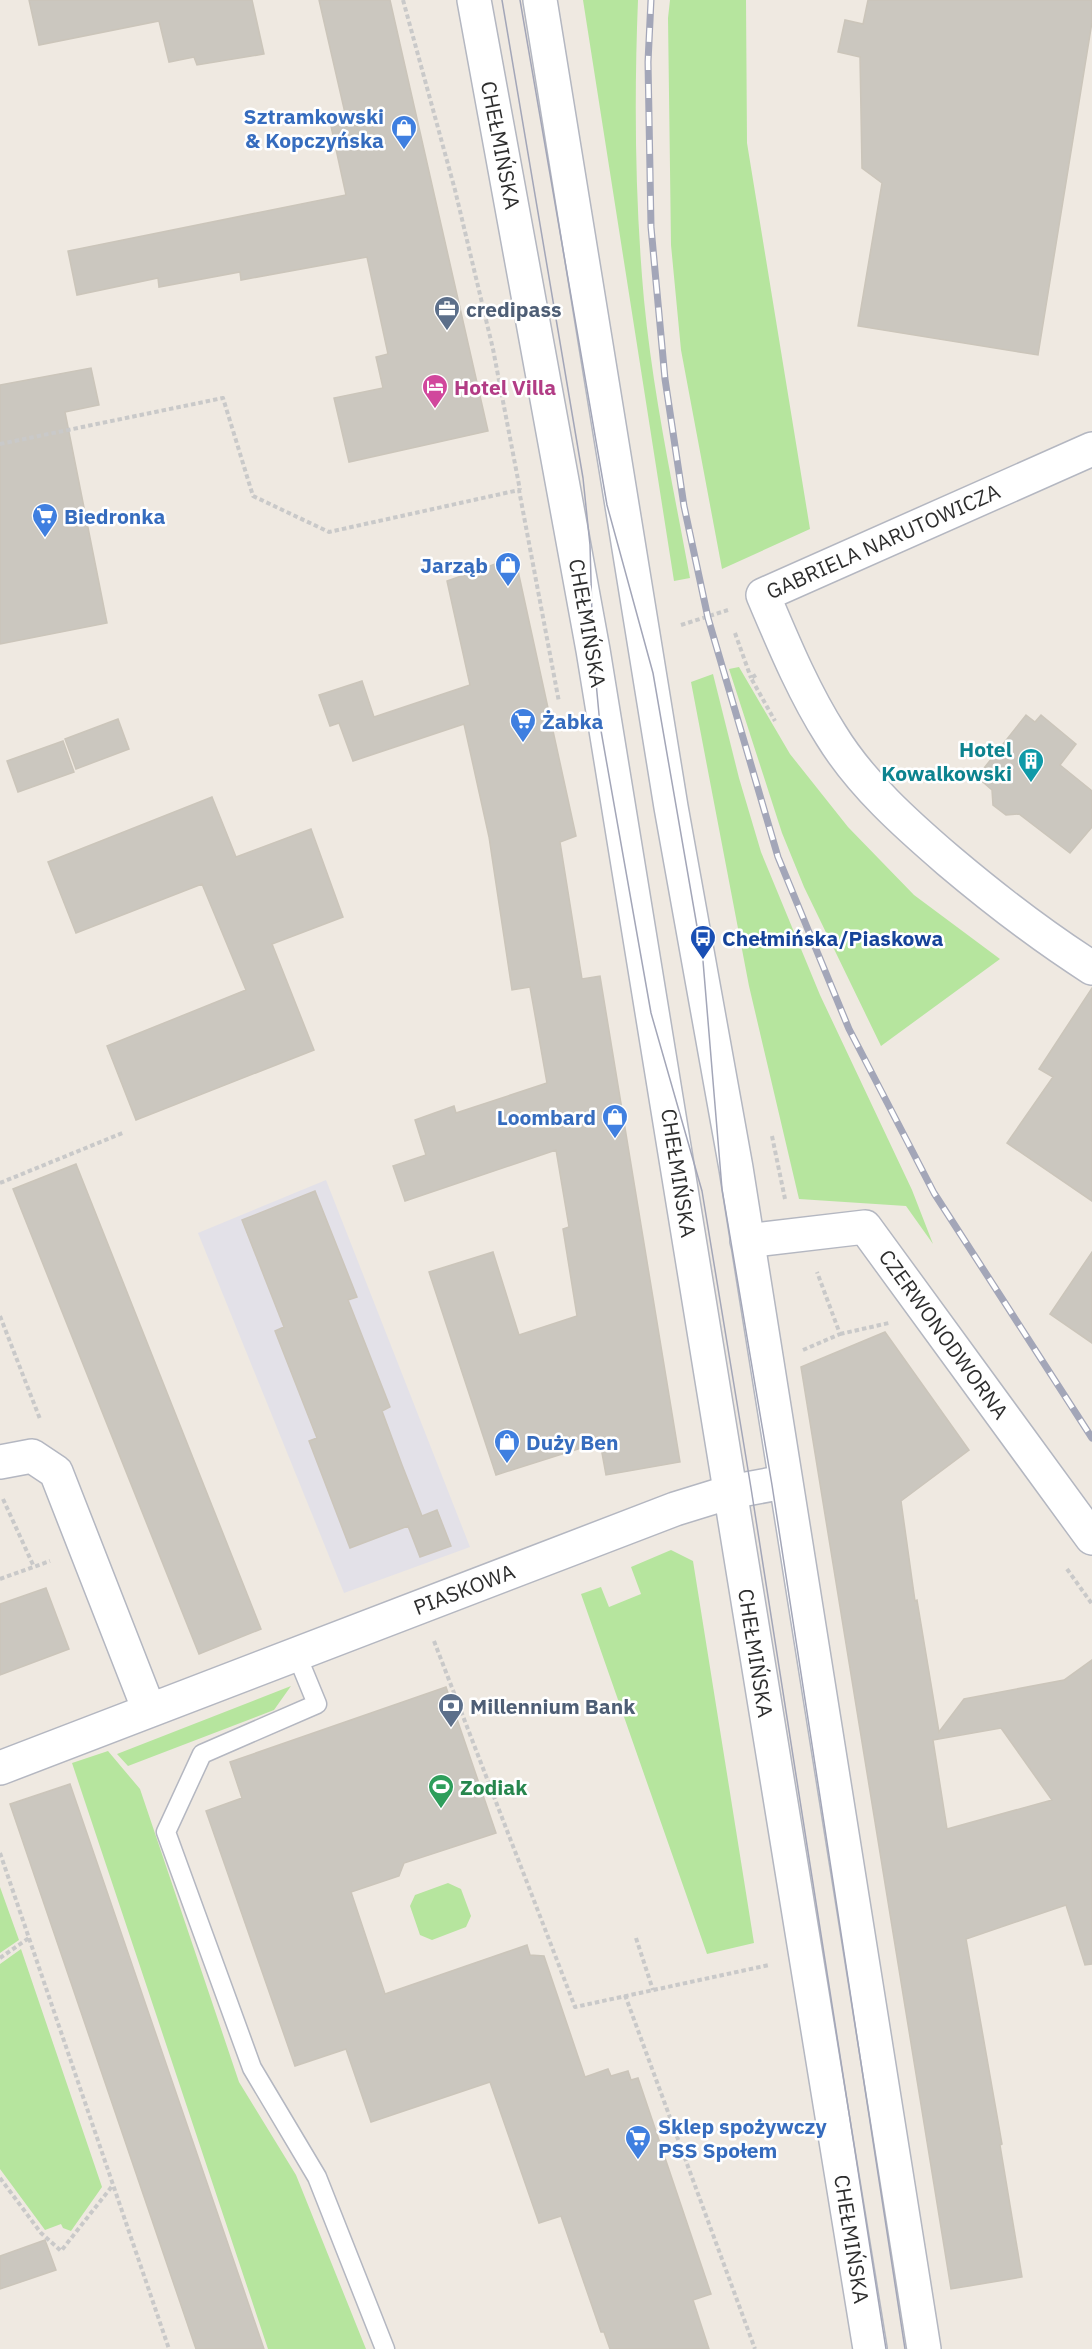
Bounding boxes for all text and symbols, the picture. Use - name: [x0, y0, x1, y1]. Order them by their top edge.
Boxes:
- street label: CHEŁMIŃSKA: [475, 78, 527, 212]
- place label: Sztramkowski & Kopczyńska: [244, 102, 384, 154]
- shop icon: Sztramkowski & Kopczyńska: [389, 113, 419, 151]
- office icon: credipass: [432, 294, 462, 332]
- place label: credipass: [466, 295, 562, 323]
- hotel icon: Hotel Villa: [420, 372, 450, 410]
- place label: Hotel Villa: [454, 373, 556, 401]
- street label: GABRIELA NARUTOWICZA: [762, 477, 1004, 605]
- supermarket icon: Biedronka: [30, 501, 60, 539]
- place label: Biedronka: [64, 502, 165, 530]
- shop icon: Jarząb: [493, 550, 523, 588]
- place label: Jarząb: [420, 551, 488, 579]
- street label: CHEŁMIŃSKA: [563, 557, 613, 689]
- supermarket icon: Żabka: [508, 706, 538, 744]
- place label: Żabka: [542, 707, 604, 735]
- place label: Hotel Kowalkowski: [881, 735, 1012, 787]
- building icon: Hotel Kowalkowski: [1016, 746, 1046, 784]
- bus stop icon: Chełmińska/Piaskowa: [688, 923, 718, 961]
- place label: Chełmińska/Piaskowa: [722, 924, 943, 952]
- shop icon: Loombard: [600, 1102, 630, 1140]
- place label: Loombard: [497, 1103, 596, 1131]
- street label: CHEŁMIŃSKA: [655, 1107, 703, 1239]
- street label: CZERWONODWORNA: [873, 1243, 1015, 1425]
- shop icon: Duży Ben: [492, 1427, 522, 1465]
- place label: Duży Ben: [526, 1428, 619, 1456]
- street label: PIASKOWA: [409, 1557, 519, 1621]
- street label: CHEŁMIŃSKA: [732, 1587, 780, 1719]
- bank icon: Millennium Bank: [436, 1691, 466, 1729]
- place label: Millennium Bank: [470, 1692, 636, 1720]
- sports icon: Zodiak: [426, 1772, 456, 1810]
- place label: Zodiak: [460, 1773, 528, 1801]
- place label: Sklep spożywczy PSS Społem: [658, 2112, 827, 2164]
- supermarket icon: Sklep spożywczy PSS Społem: [623, 2123, 653, 2161]
- street label: CHEŁMIŃSKA: [828, 2173, 876, 2305]

